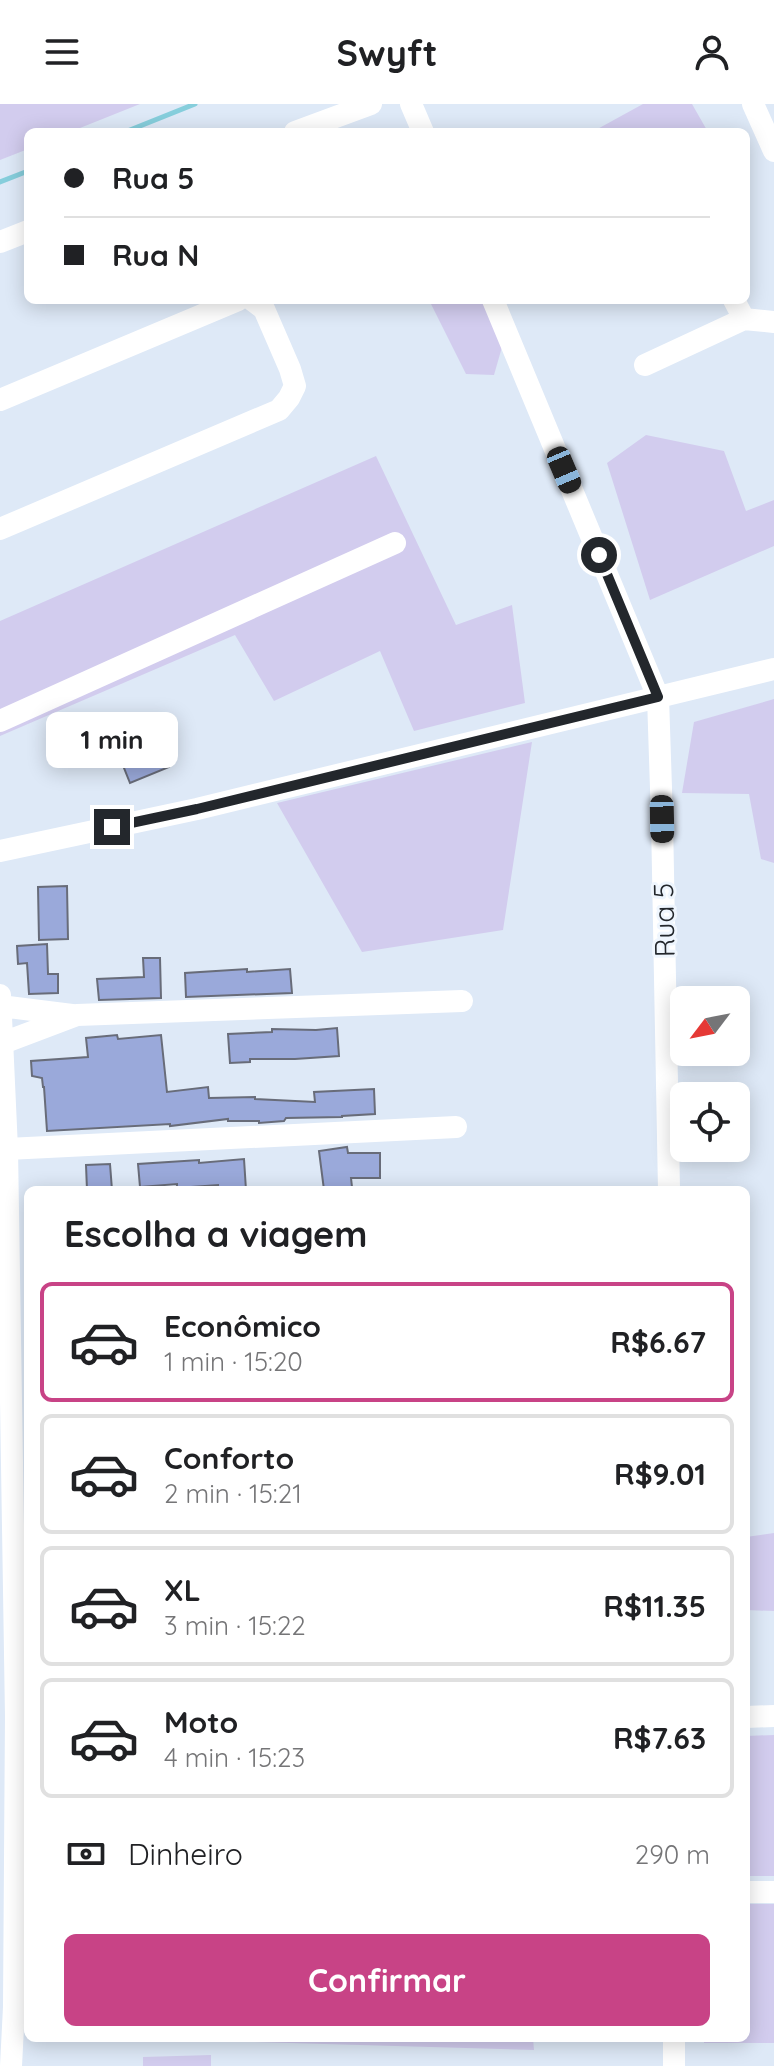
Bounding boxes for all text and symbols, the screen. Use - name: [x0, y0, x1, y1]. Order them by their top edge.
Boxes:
- icon: menu: [40, 30, 84, 74]
- text: Swyft: [337, 30, 437, 75]
- icon: person: [690, 30, 734, 74]
- text: Rua 5: [112, 159, 194, 197]
- text: Rua N: [112, 236, 199, 274]
- car: [544, 443, 584, 497]
- route start: [581, 537, 617, 573]
- callout: 1 min: [46, 711, 178, 767]
- text: 1 min: [81, 723, 144, 756]
- car: [650, 795, 674, 843]
- route end: [94, 809, 130, 845]
- street label: Rua 5: [645, 883, 682, 957]
- north arrow: [670, 986, 750, 1066]
- map controls: [670, 986, 750, 1162]
- button: locate: [670, 1082, 750, 1162]
- text: Escolha a viagem: [64, 1211, 367, 1256]
- icon: car: [68, 1306, 140, 1378]
- text: Econômico: [164, 1307, 321, 1345]
- text: R$6.67: [610, 1323, 706, 1361]
- text: 1 min · 15:20: [164, 1345, 303, 1378]
- icon: car: [68, 1438, 140, 1510]
- text: Conforto: [164, 1439, 294, 1477]
- text: R$9.01: [614, 1455, 706, 1493]
- text: 2 min · 15:21: [164, 1477, 302, 1510]
- icon: car: [68, 1570, 140, 1642]
- text: XL: [164, 1571, 201, 1609]
- text: R$11.35: [603, 1587, 706, 1625]
- text: 3 min · 15:22: [164, 1609, 306, 1642]
- icon: car: [68, 1702, 140, 1774]
- text: Moto: [164, 1703, 238, 1741]
- text: R$7.63: [613, 1719, 706, 1757]
- text: 4 min · 15:23: [164, 1741, 305, 1774]
- icon: cash: [64, 1832, 108, 1876]
- text: Dinheiro: [128, 1835, 243, 1873]
- text: 290 m: [635, 1838, 710, 1871]
- button: Confirmar: [64, 1934, 710, 2026]

